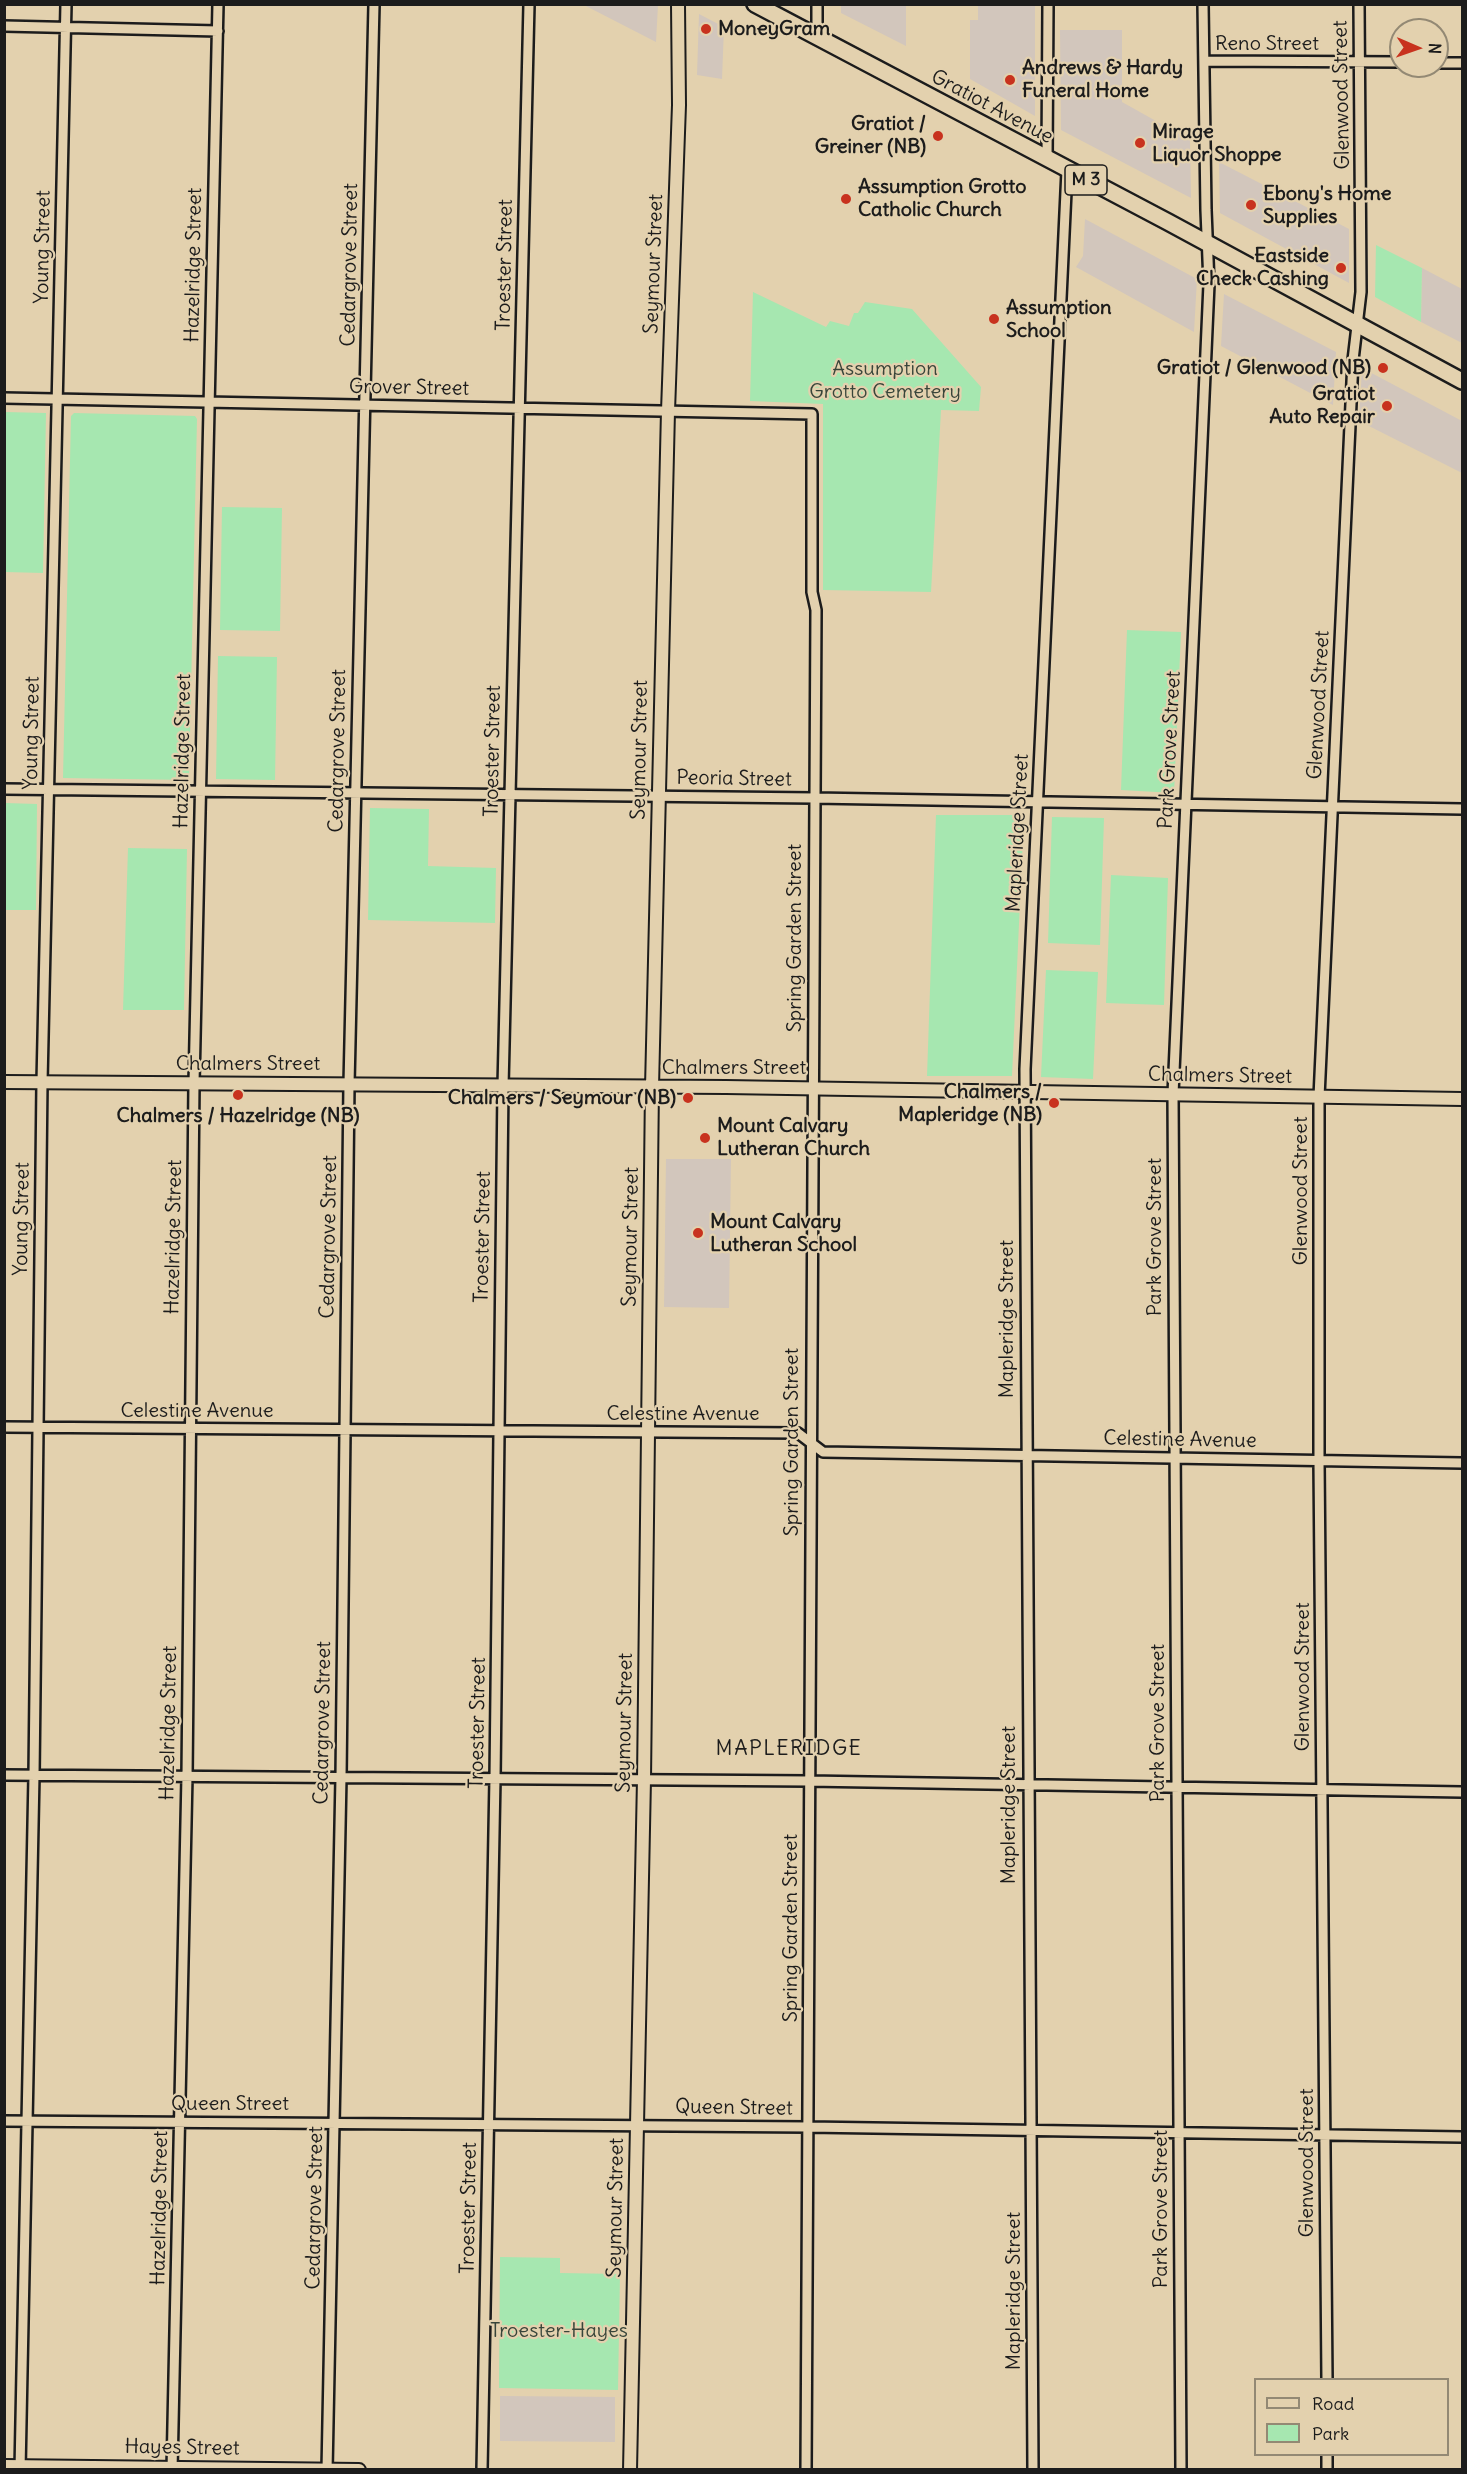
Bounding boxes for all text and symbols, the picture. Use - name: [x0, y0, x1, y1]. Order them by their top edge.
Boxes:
- place label: MoneyGram: [718, 17, 830, 41]
- north arrow: [1389, 18, 1449, 78]
- street label: Glenwood Street: [1329, 20, 1355, 170]
- marker: MoneyGram: [699, 22, 713, 36]
- street label: Reno Street: [1215, 32, 1319, 56]
- text: N: [1425, 43, 1445, 54]
- place label: Andrews & Hardy Funeral Home: [1022, 56, 1183, 103]
- street label: Gratiot Avenue: [927, 65, 1057, 149]
- marker: Andrews & Hardy Funeral Home: [1003, 73, 1017, 87]
- place label: Gratiot / Greiner (NB): [815, 112, 926, 159]
- place label: Mirage Liquor Shoppe: [1152, 120, 1282, 167]
- marker: Gratiot / Greiner (NB): [931, 129, 945, 143]
- marker: Mirage Liquor Shoppe: [1133, 136, 1147, 150]
- road number: M 3: [1065, 165, 1107, 195]
- place label: Assumption Grotto Catholic Church: [858, 175, 1027, 222]
- place label: Ebony's Home Supplies: [1263, 182, 1391, 229]
- street label: Cedargrove Street: [337, 183, 363, 347]
- street label: Hazelridge Street: [181, 187, 207, 343]
- street label: Young Street: [30, 190, 56, 304]
- marker: Assumption Grotto Catholic Church: [839, 192, 853, 206]
- street label: Seymour Street: [640, 194, 668, 334]
- marker: Ebony's Home Supplies: [1244, 198, 1258, 212]
- street label: Troester Street: [492, 199, 518, 331]
- place label: Eastside Check Cashing: [1196, 244, 1329, 291]
- marker: Eastside Check Cashing: [1334, 261, 1348, 275]
- place label: Assumption School: [1006, 296, 1112, 343]
- marker: Assumption School: [987, 312, 1001, 326]
- place label: Gratiot / Glenwood (NB): [1157, 356, 1371, 380]
- park label: Assumption Grotto Cemetery: [809, 357, 961, 404]
- marker: Gratiot / Glenwood (NB): [1376, 361, 1390, 375]
- street label: Grover Street: [349, 375, 469, 401]
- place label: Gratiot Auto Repair: [1269, 382, 1375, 429]
- marker: Gratiot Auto Repair: [1380, 399, 1394, 413]
- street label: Glenwood Street: [1303, 630, 1335, 780]
- street label: Cedargrove Street: [325, 669, 351, 833]
- street label: Park Grove Street: [1154, 670, 1186, 830]
- street label: Hazelridge Street: [170, 673, 196, 829]
- street label: Young Street: [19, 676, 45, 790]
- street label: Seymour Street: [627, 680, 653, 820]
- street label: Troester Street: [480, 685, 506, 817]
- street label: Mapleridge Street: [1002, 753, 1034, 913]
- street label: Peoria Street: [676, 766, 792, 792]
- street label: Spring Garden Street: [783, 844, 807, 1032]
- street label: Chalmers Street: [176, 1052, 320, 1076]
- street label: Chalmers Street: [662, 1056, 806, 1080]
- street label: Chalmers Street: [1148, 1063, 1292, 1089]
- place label: Chalmers / Mapleridge (NB): [898, 1080, 1042, 1127]
- place label: Chalmers / Seymour (NB): [448, 1086, 676, 1110]
- marker: Chalmers / Hazelridge (NB): [231, 1088, 245, 1102]
- marker: Chalmers / Seymour (NB): [681, 1091, 695, 1105]
- marker: Chalmers / Mapleridge (NB): [1047, 1096, 1061, 1110]
- place label: Chalmers / Hazelridge (NB): [117, 1104, 359, 1128]
- place label: Mount Calvary Lutheran Church: [717, 1114, 870, 1161]
- street label: Glenwood Street: [1289, 1116, 1313, 1266]
- marker: Mount Calvary Lutheran Church: [698, 1131, 712, 1145]
- street label: Cedargrove Street: [316, 1155, 342, 1319]
- street label: Park Grove Street: [1143, 1158, 1167, 1316]
- street label: Hazelridge Street: [161, 1159, 187, 1315]
- street label: Young Street: [9, 1162, 35, 1276]
- street label: Seymour Street: [618, 1167, 644, 1307]
- street label: Troester Street: [470, 1171, 496, 1303]
- place label: Mount Calvary Lutheran School: [710, 1210, 857, 1257]
- marker: Mount Calvary Lutheran School: [691, 1226, 705, 1240]
- street label: Mapleridge Street: [995, 1240, 1019, 1398]
- street label: Spring Garden Street: [780, 1348, 804, 1536]
- street label: Celestine Avenue: [120, 1399, 274, 1423]
- street label: Celestine Avenue: [606, 1402, 760, 1426]
- street label: Celestine Avenue: [1103, 1427, 1257, 1453]
- street label: Glenwood Street: [1291, 1602, 1315, 1752]
- street label: Cedargrove Street: [310, 1641, 336, 1805]
- street label: Park Grove Street: [1146, 1644, 1170, 1802]
- street label: Hazelridge Street: [156, 1645, 182, 1801]
- street label: Seymour Street: [612, 1653, 638, 1793]
- street label: Troester Street: [465, 1657, 491, 1789]
- street label: Mapleridge Street: [997, 1726, 1021, 1884]
- district label: MAPLERIDGE: [716, 1736, 862, 1762]
- street label: Spring Garden Street: [779, 1834, 803, 2022]
- street label: Glenwood Street: [1295, 2088, 1319, 2238]
- street label: Queen Street: [171, 2092, 289, 2116]
- street label: Queen Street: [675, 2095, 793, 2121]
- street label: Cedargrove Street: [302, 2126, 328, 2290]
- street label: Hazelridge Street: [147, 2130, 173, 2286]
- street label: Park Grove Street: [1149, 2130, 1173, 2288]
- street label: Seymour Street: [603, 2138, 629, 2278]
- street label: Troester Street: [456, 2142, 482, 2274]
- street label: Mapleridge Street: [1002, 2212, 1026, 2370]
- park label: Troester-Hayes: [490, 2319, 628, 2343]
- legend: [1254, 2378, 1449, 2456]
- text: Road: [1312, 2392, 1354, 2415]
- text: Park: [1312, 2422, 1349, 2445]
- street label: Hayes Street: [124, 2435, 240, 2461]

